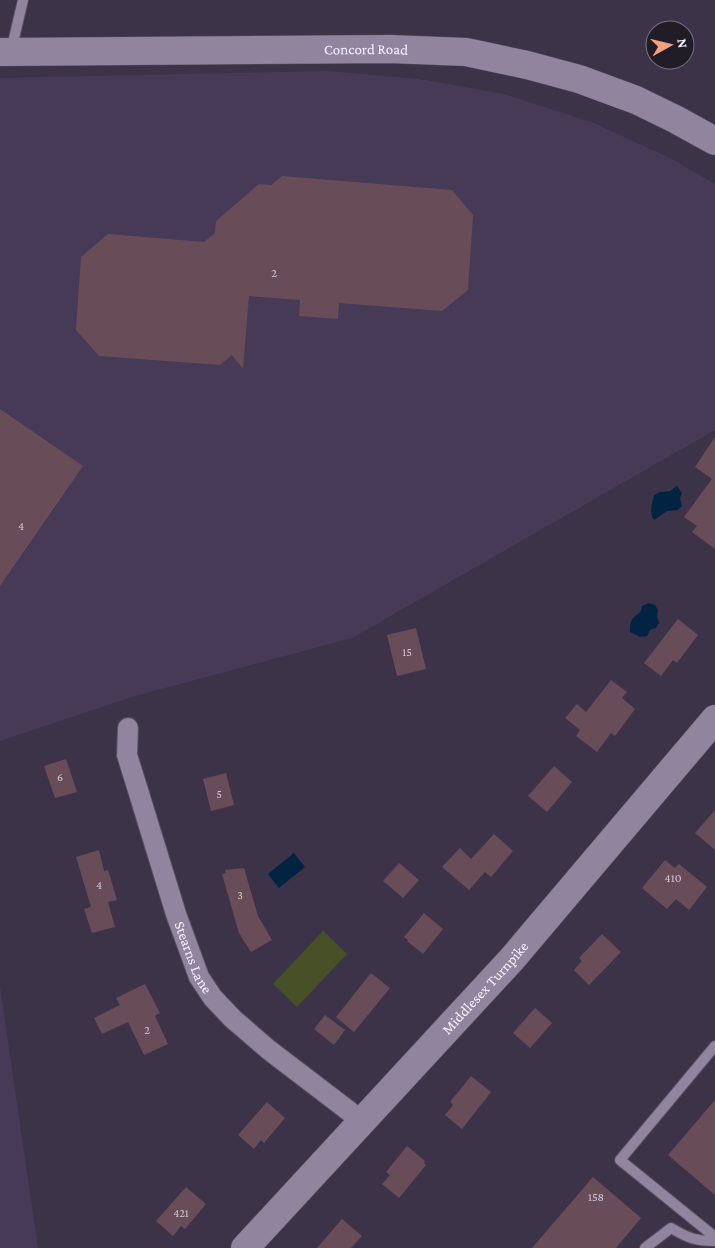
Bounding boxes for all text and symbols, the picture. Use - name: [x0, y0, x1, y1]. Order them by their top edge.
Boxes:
- north arrow: [645, 20, 695, 70]
- text: N: [674, 37, 692, 49]
- street label: Concord Road: [324, 41, 408, 58]
- house number: 2: [271, 266, 277, 280]
- house number: 4: [18, 519, 24, 533]
- house number: 15: [402, 645, 412, 659]
- house number: 6: [57, 770, 63, 784]
- house number: 5: [216, 787, 222, 801]
- house number: 410: [665, 871, 682, 885]
- house number: 4: [96, 878, 102, 892]
- house number: 3: [237, 888, 243, 902]
- street label: Stearns Lane: [171, 919, 216, 997]
- street label: Middlesex Turnpike: [439, 938, 532, 1037]
- house number: 2: [144, 1023, 150, 1037]
- house number: 158: [588, 1190, 604, 1204]
- house number: 421: [173, 1206, 189, 1220]

